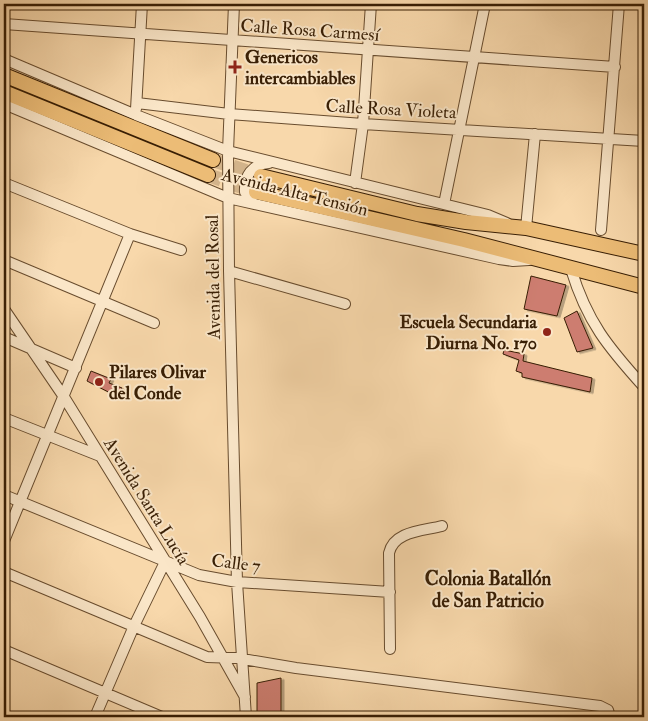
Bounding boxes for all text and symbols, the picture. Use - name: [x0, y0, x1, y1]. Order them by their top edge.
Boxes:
- street label: Calle Rosa Carmesí: [240, 14, 381, 47]
- place label: Genericos intercambiables: [244, 46, 355, 90]
- marker: Genericos intercambiables: [229, 61, 241, 73]
- street label: Calle Rosa Violeta: [325, 95, 458, 124]
- street label: Avenida Alta Tensión: [218, 163, 370, 222]
- street label: Avenida del Rosal: [201, 214, 226, 340]
- place label: Escuela Secundaria Diurna No. 170: [399, 311, 538, 355]
- marker: Escuela Secundaria Diurna No. 170: [541, 326, 553, 338]
- place label: Pilares Olivar del Conde: [109, 361, 206, 405]
- marker: Pilares Olivar del Conde: [93, 376, 105, 388]
- street label: Avenida Santa Lucía: [98, 433, 195, 570]
- street label: Calle 7: [210, 549, 262, 578]
- district label: Colonia Batallón de San Patricio: [425, 567, 551, 613]

